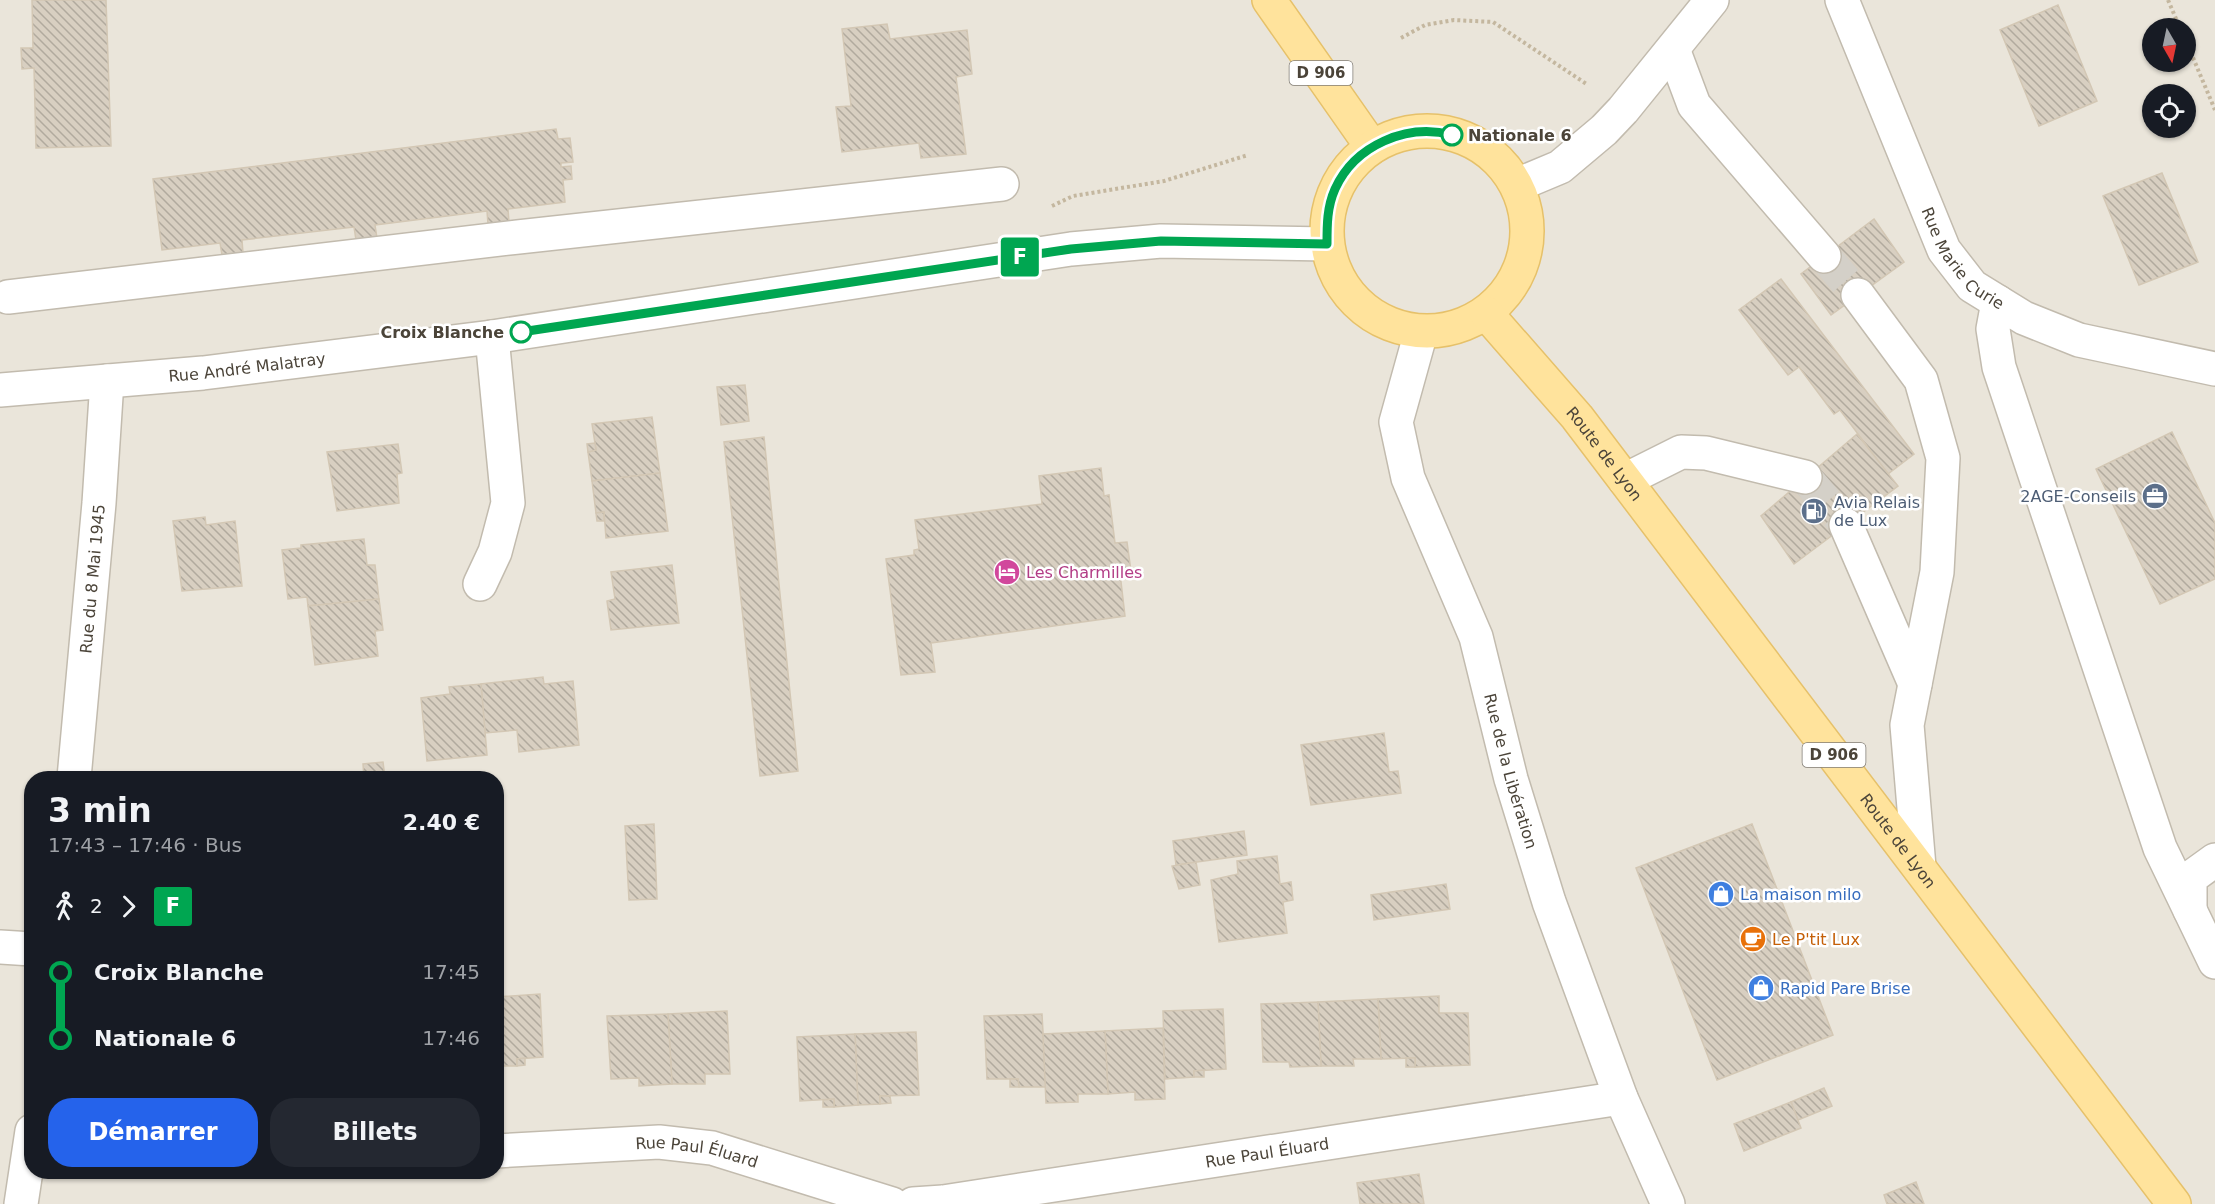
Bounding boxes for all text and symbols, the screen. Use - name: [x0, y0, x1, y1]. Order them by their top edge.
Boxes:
- north arrow: [2142, 18, 2196, 72]
- map controls: [2142, 18, 2196, 138]
- road number: D 906: [1290, 61, 1352, 85]
- button: locate: [2142, 84, 2196, 138]
- marker: Nationale 6: [1441, 124, 1463, 146]
- place label: Nationale 6: [1468, 126, 1572, 145]
- street label: Rue Marie Curie: [1918, 204, 2008, 313]
- line badge: F: [1000, 238, 1040, 276]
- text: F: [1013, 245, 1027, 269]
- marker: Croix Blanche: [510, 321, 532, 343]
- place label: Croix Blanche: [380, 323, 504, 342]
- street label: Rue André Malatray: [168, 348, 326, 385]
- street label: Route de Lyon: [1563, 403, 1647, 504]
- office icon: 2AGE-Conseils: [2140, 481, 2170, 511]
- place label: 2AGE-Conseils: [2020, 487, 2136, 506]
- place label: Avia Relais de Lux: [1834, 493, 1920, 530]
- fuel station icon: Avia Relais de Lux: [1799, 496, 1829, 526]
- street label: Rue du 8 Mai 1945: [76, 503, 108, 654]
- hotel icon: Les Charmilles: [992, 557, 1022, 587]
- place label: Les Charmilles: [1026, 563, 1142, 582]
- street label: Rue de la Libération: [1481, 691, 1541, 851]
- road number: D 906: [1802, 743, 1866, 767]
- street label: Route de Lyon: [1857, 790, 1940, 892]
- text: 3 min: [48, 791, 152, 830]
- text: 2.40 €: [403, 810, 480, 835]
- text: 17:43 – 17:46 · Bus: [48, 833, 242, 857]
- shop icon: La maison milo: [1706, 879, 1736, 909]
- place label: La maison milo: [1740, 885, 1861, 904]
- icon: walk: [48, 890, 81, 923]
- icon: forward: [112, 890, 145, 923]
- text: 2: [90, 894, 103, 918]
- text: F: [166, 894, 180, 918]
- cafe icon: Le P'tit Lux: [1738, 924, 1768, 954]
- place label: Le P'tit Lux: [1772, 930, 1860, 949]
- text: Croix Blanche: [94, 960, 264, 985]
- text: 17:45: [422, 960, 480, 984]
- shop icon: Rapid Pare Brise: [1746, 973, 1776, 1003]
- place label: Rapid Pare Brise: [1780, 979, 1910, 998]
- text: Nationale 6: [94, 1026, 236, 1051]
- text: 17:46: [422, 1026, 480, 1050]
- button: Démarrer: [48, 1098, 258, 1167]
- button: Billets: [270, 1098, 480, 1167]
- street label: Rue Paul Éluard: [635, 1132, 761, 1171]
- street label: Rue Paul Éluard: [1204, 1133, 1330, 1171]

